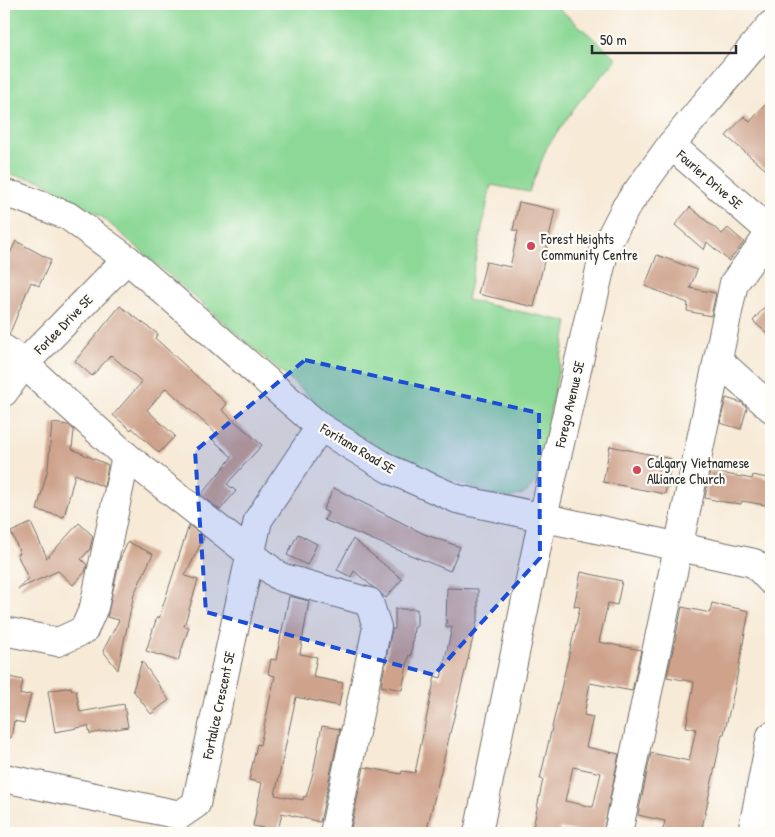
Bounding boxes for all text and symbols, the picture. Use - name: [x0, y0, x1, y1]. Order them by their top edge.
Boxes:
- scale bar: [592, 22, 736, 54]
- text: 50 m: [600, 29, 627, 50]
- street label: Fourier Drive SE: [672, 144, 747, 213]
- place label: Forest Heights Community Centre: [540, 229, 638, 265]
- marker: Forest Heights Community Centre: [525, 240, 537, 252]
- street label: Forlee Drive SE: [29, 290, 96, 359]
- street label: Forego Avenue SE: [550, 359, 589, 450]
- street label: Foritana Road SE: [316, 418, 399, 478]
- place label: Calgary Vietnamese Alliance Church: [647, 453, 750, 488]
- marker: Calgary Vietnamese Alliance Church: [631, 464, 643, 476]
- street label: Fortalice Crescent SE: [197, 649, 239, 762]

